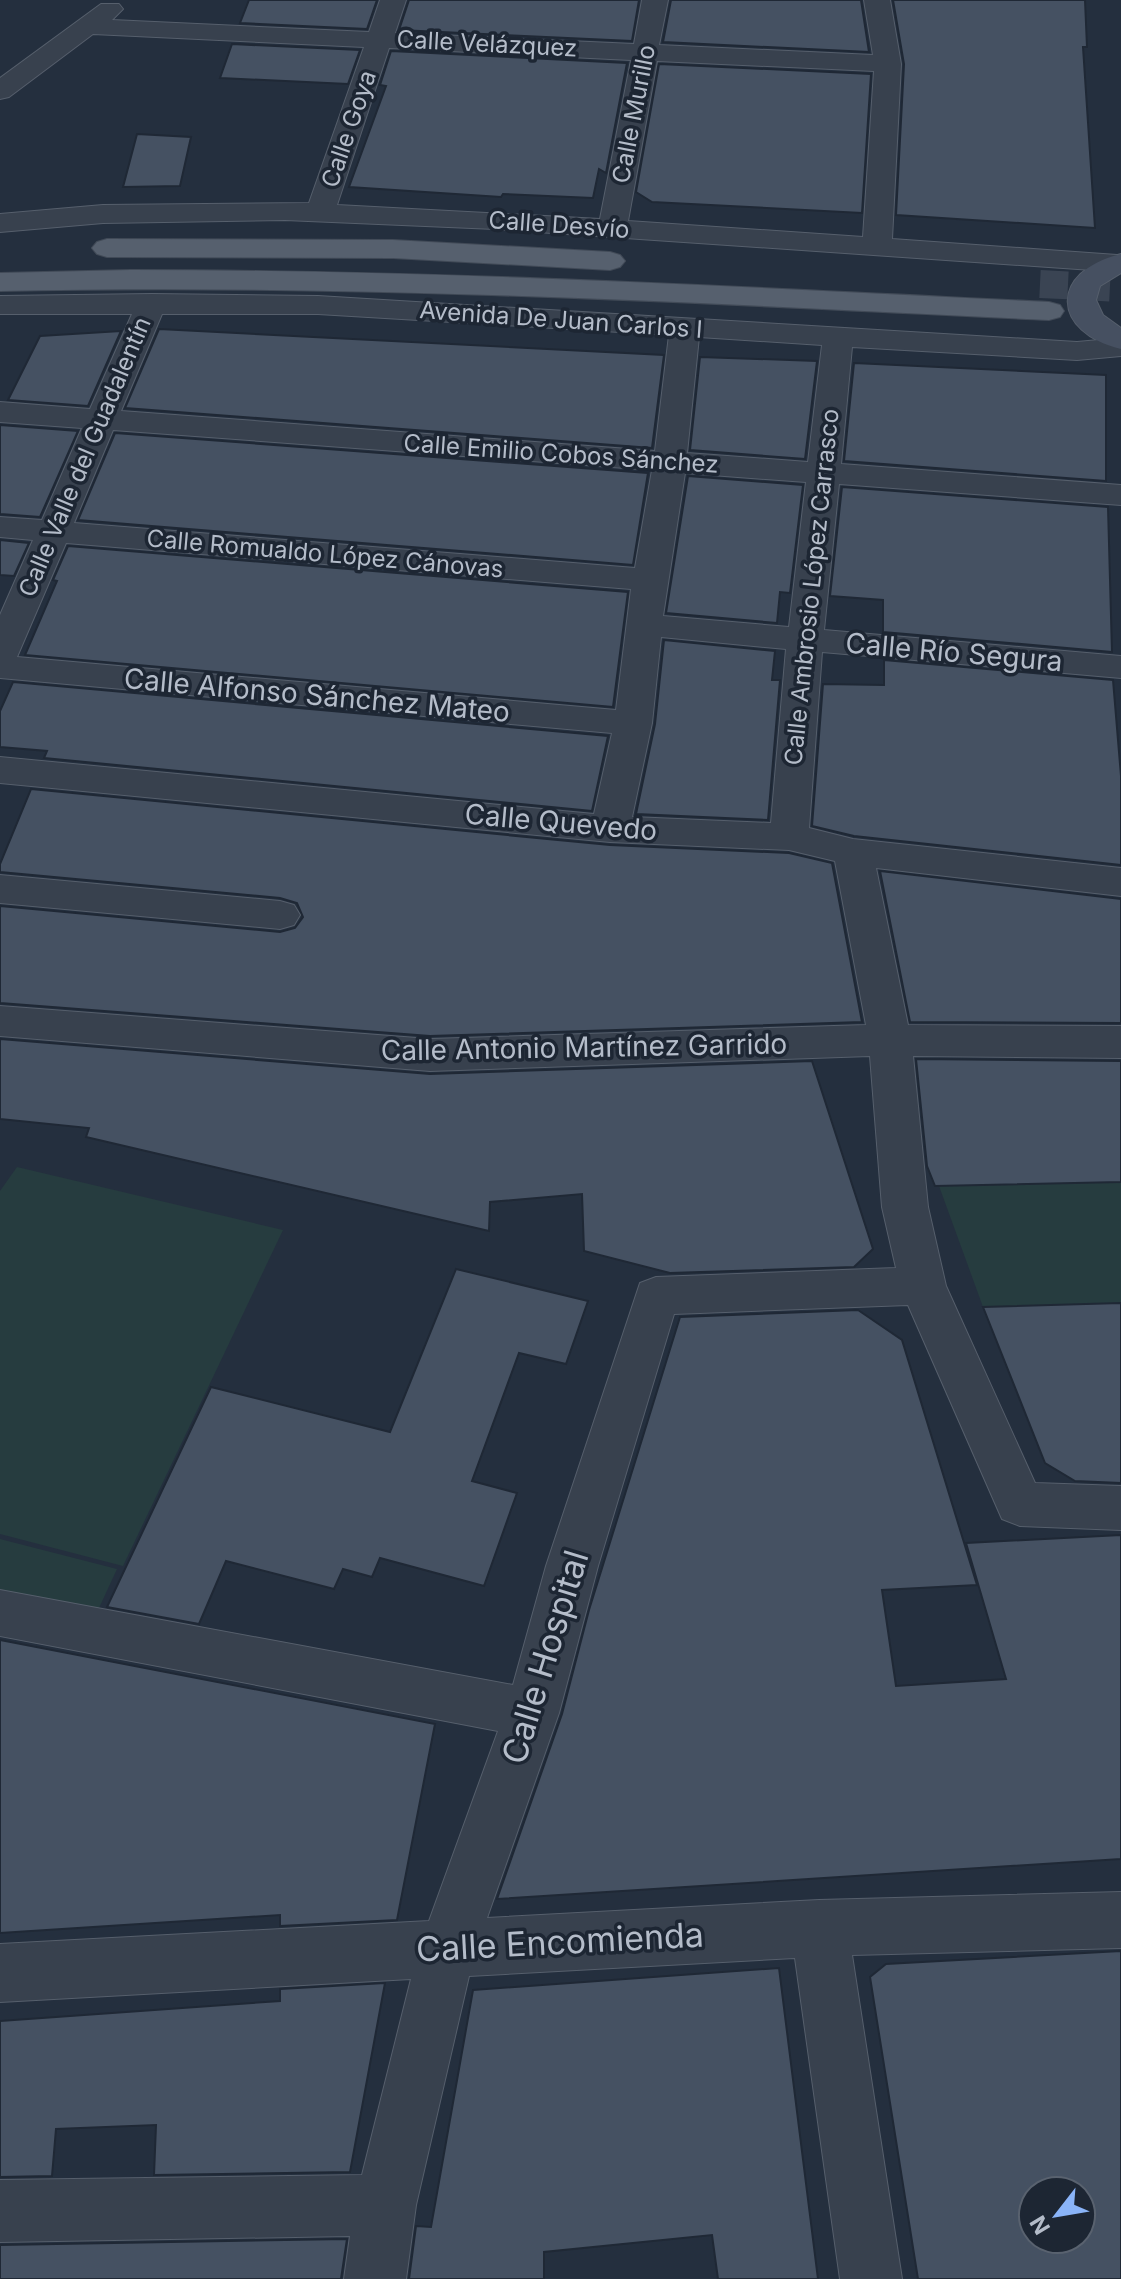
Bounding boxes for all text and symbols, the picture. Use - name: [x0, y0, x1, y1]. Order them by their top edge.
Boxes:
- street label: Calle Velázquez: [396, 24, 578, 63]
- street label: Calle Murillo: [606, 42, 661, 186]
- street label: Calle Goya: [315, 66, 382, 191]
- street label: Calle Desvío: [488, 205, 630, 244]
- street label: Avenida De Juan Carlos I: [419, 295, 704, 344]
- street label: Calle Valle del Guadalentín: [12, 312, 157, 601]
- street label: Calle Ambrosio López Carrasco: [778, 407, 845, 767]
- street label: Calle Emilio Cobos Sánchez: [403, 428, 720, 479]
- street label: Calle Romualdo López Cánovas: [145, 523, 505, 584]
- street label: Calle Río Segura: [844, 626, 1064, 678]
- street label: Calle Alfonso Sánchez Mateo: [123, 661, 511, 729]
- street label: Calle Quevedo: [463, 797, 659, 847]
- street label: Calle Antonio Martínez Garrido: [380, 1026, 788, 1068]
- street label: Calle Hospital: [493, 1545, 596, 1769]
- street label: Calle Encomienda: [415, 1913, 705, 1970]
- north arrow: [1017, 2175, 1097, 2255]
- text: N: [1024, 2211, 1055, 2239]

